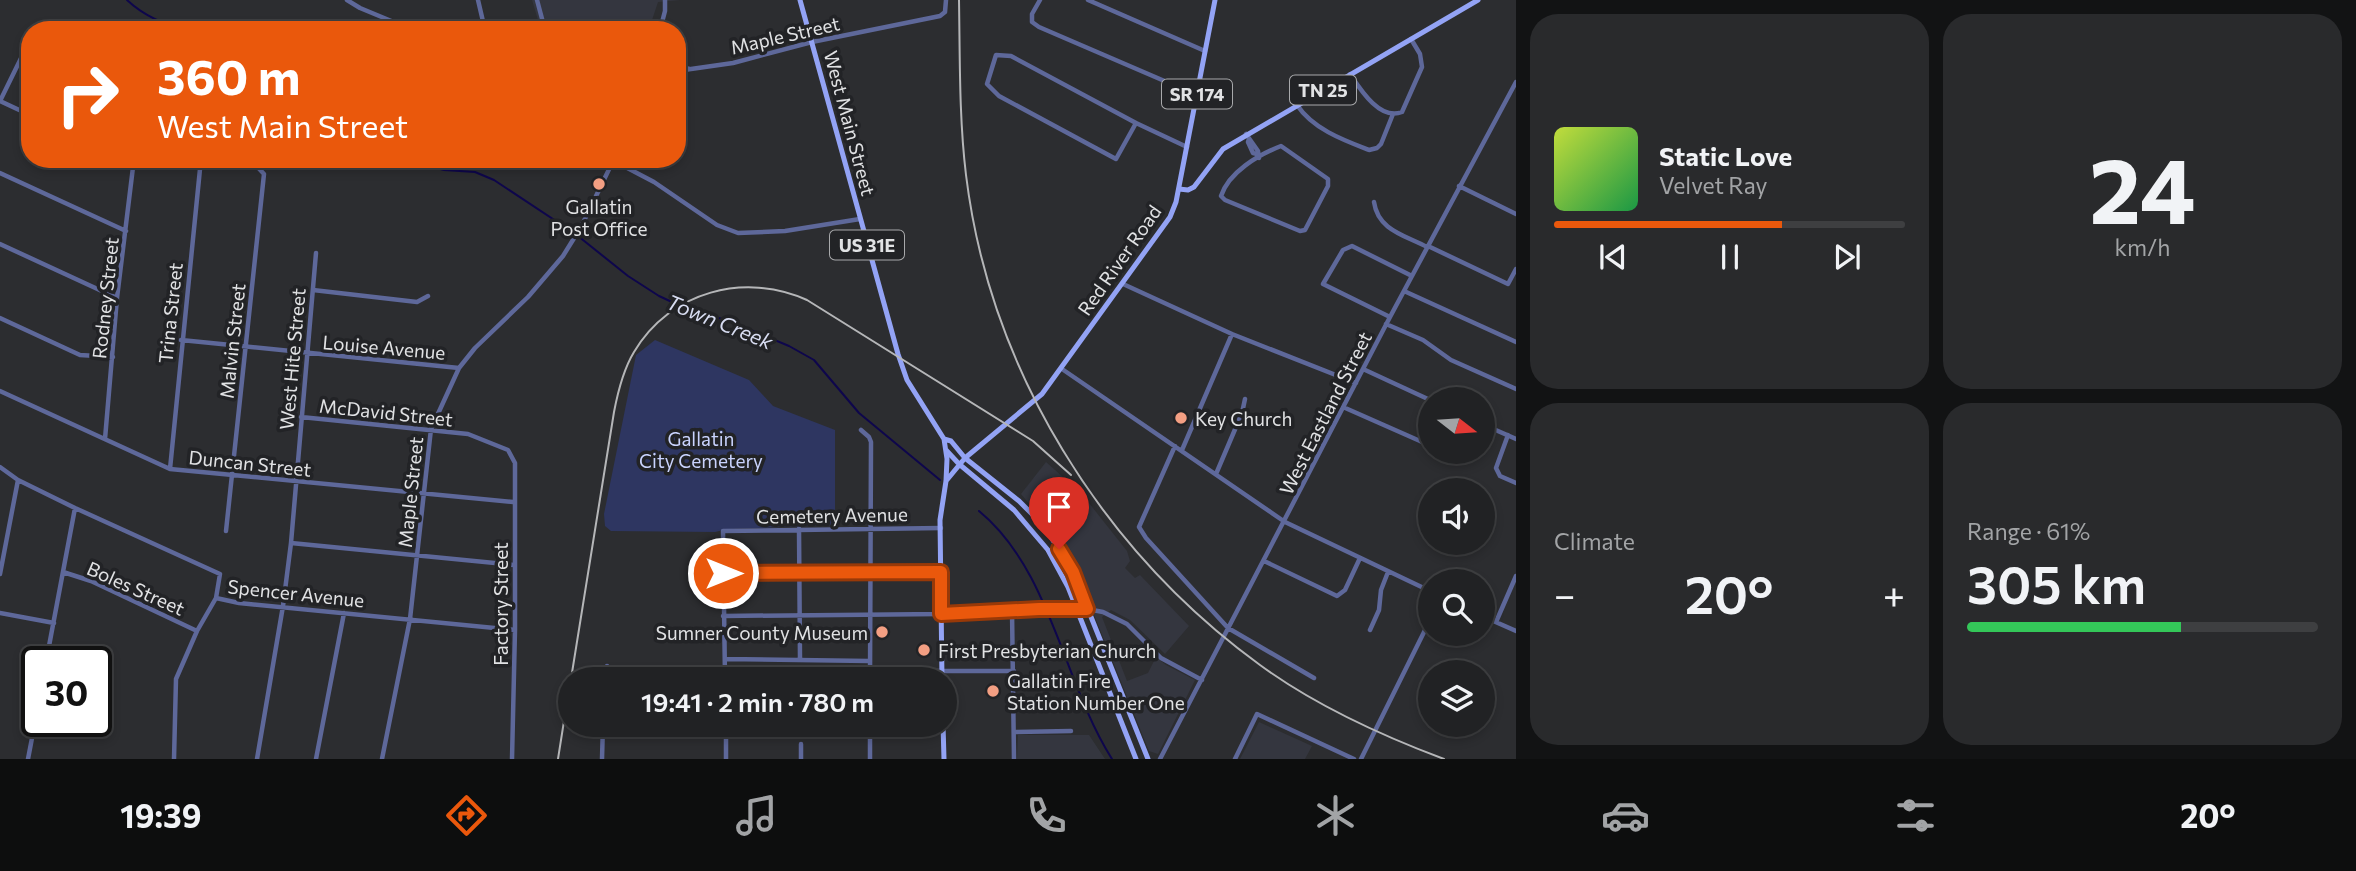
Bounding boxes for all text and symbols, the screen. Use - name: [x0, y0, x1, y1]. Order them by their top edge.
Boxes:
- street label: Maple Street: [728, 11, 842, 59]
- text: 360 m: [157, 45, 300, 105]
- street label: West Main Street: [820, 48, 880, 198]
- icon: right: [42, 49, 133, 140]
- road number: TN 25: [1290, 76, 1356, 104]
- road number: SR 174: [1162, 80, 1232, 108]
- text: West Main Street: [157, 105, 408, 145]
- text: 24: [2089, 131, 2196, 243]
- text: Static Love: [1659, 140, 1792, 171]
- text: Velvet Ray: [1659, 171, 1767, 199]
- marker: Gallatin Post Office: [591, 176, 607, 192]
- place label: Gallatin Post Office: [550, 195, 648, 240]
- street label: Red River Road: [1072, 200, 1166, 320]
- road number: US 31E: [830, 230, 904, 260]
- text: km/h: [2115, 233, 2170, 261]
- street label: Rodney Street: [87, 236, 123, 360]
- icon: previous: [1594, 238, 1632, 276]
- icon: pause: [1711, 238, 1749, 276]
- icon: next: [1828, 238, 1866, 276]
- street label: Trina Street: [153, 261, 187, 365]
- street label: Malvin Street: [215, 282, 250, 400]
- street label: West Hite Street: [274, 287, 310, 431]
- water label: Town Creek: [663, 288, 777, 354]
- street label: West Eastland Street: [1274, 328, 1376, 498]
- street label: Louise Avenue: [322, 330, 446, 364]
- north arrow: [1418, 387, 1494, 464]
- map controls: [1418, 387, 1495, 737]
- street label: McDavid Street: [318, 394, 454, 430]
- place label: Key Church: [1195, 407, 1292, 430]
- marker: Key Church: [1173, 410, 1189, 426]
- park label: Gallatin City Cemetery: [639, 427, 763, 472]
- street label: Maple Street: [393, 435, 427, 549]
- street label: Duncan Street: [188, 445, 313, 481]
- pin: [1029, 477, 1089, 549]
- button: sound: [1418, 478, 1495, 555]
- icon: arrive: [1040, 488, 1078, 526]
- street label: Cemetery Avenue: [756, 502, 908, 528]
- text: Range · 61%: [1967, 517, 2090, 545]
- text: Climate: [1554, 527, 1635, 555]
- position arrow: [686, 536, 760, 610]
- street label: Factory Street: [489, 542, 512, 666]
- text: 305 km: [1967, 551, 2146, 615]
- street label: Boles Street: [84, 556, 189, 620]
- text: 20°: [1685, 561, 1774, 625]
- button: search: [1418, 569, 1495, 646]
- text: −: [1554, 570, 1576, 617]
- text: +: [1883, 570, 1905, 617]
- street label: Spencer Avenue: [227, 574, 365, 612]
- place label: Sumner County Museum: [656, 621, 868, 644]
- marker: Sumner County Museum: [874, 624, 890, 640]
- place label: First Presbyterian Church: [938, 639, 1156, 662]
- marker: First Presbyterian Church: [916, 642, 932, 658]
- speed limit sign: 30: [21, 646, 112, 737]
- button: layers: [1418, 660, 1495, 737]
- place label: Gallatin Fire Station Number One: [1007, 669, 1185, 714]
- marker: Gallatin Fire Station Number One: [985, 683, 1001, 699]
- text: 19:41 · 2 min · 780 m: [641, 686, 874, 717]
- icon: directions: [442, 791, 491, 840]
- icon: music: [732, 791, 781, 840]
- icon: phone: [1022, 791, 1071, 840]
- icon: climate: [1311, 791, 1360, 840]
- icon: car: [1601, 791, 1650, 840]
- icon: filters: [1891, 791, 1940, 840]
- text: 19:39: [120, 795, 201, 835]
- text: 20°: [2180, 795, 2236, 835]

